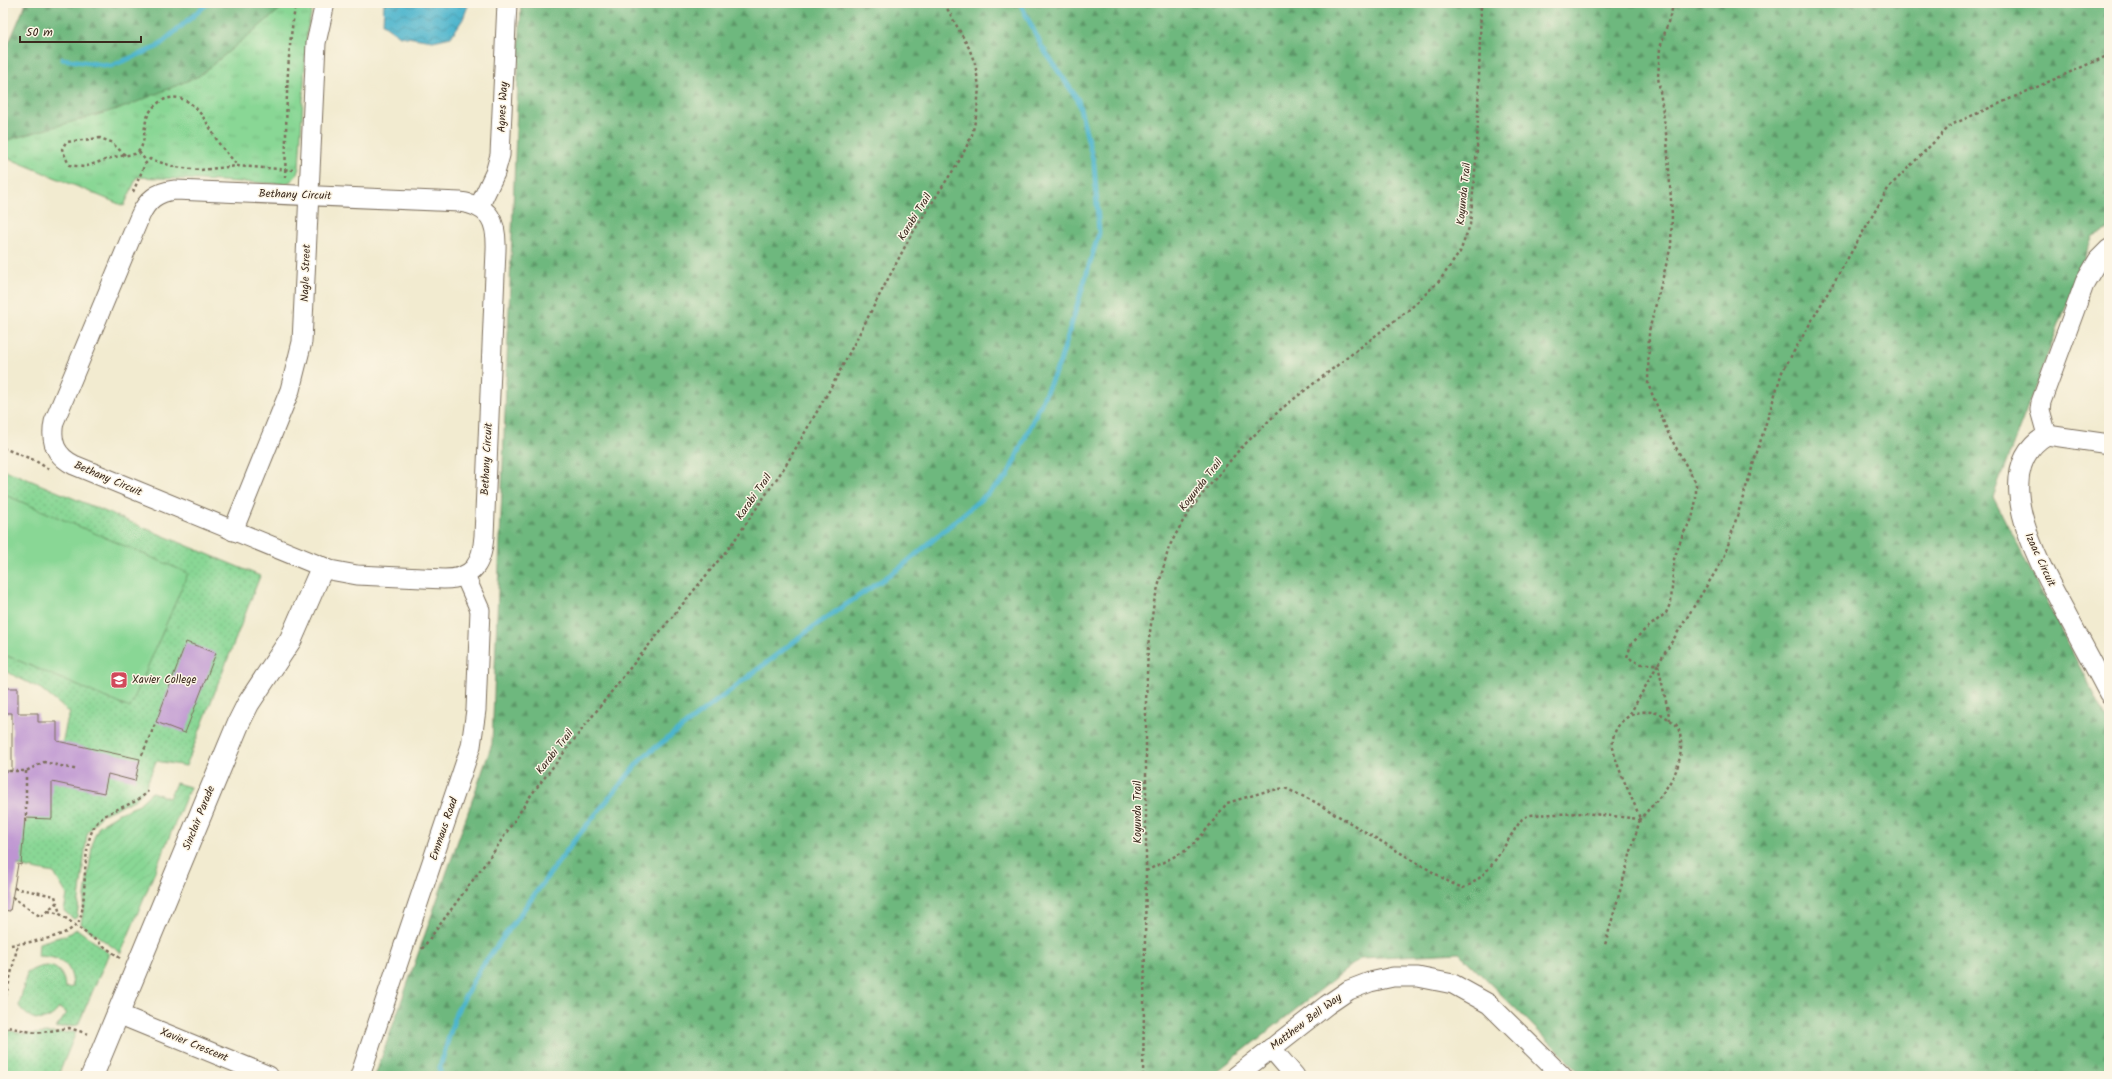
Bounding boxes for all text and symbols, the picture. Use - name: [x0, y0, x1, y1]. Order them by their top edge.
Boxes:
- scale bar: [20, 18, 141, 44]
- text: 50 m: [26, 23, 53, 42]
- street label: Agnes Way: [493, 80, 513, 133]
- street label: Koyunda Trail: [1452, 162, 1476, 226]
- street label: Bethany Circuit: [258, 185, 332, 205]
- street label: Karabi Trail: [893, 189, 937, 244]
- street label: Nagle Street: [296, 243, 316, 302]
- street label: Bethany Circuit: [476, 422, 498, 496]
- street label: Koyunda Trail: [1175, 454, 1228, 515]
- street label: Bethany Circuit: [71, 457, 146, 502]
- street label: Karabi Trail: [731, 470, 777, 524]
- street label: Izaac Circuit: [2020, 530, 2061, 591]
- school or university icon: Xavier College: [109, 670, 129, 690]
- place label: Xavier College: [132, 671, 196, 689]
- street label: Karabi Trail: [532, 725, 579, 779]
- street label: Koyunda Trail: [1129, 780, 1147, 843]
- street label: Sinclair Parade: [178, 783, 220, 853]
- street label: Emmaus Road: [425, 795, 463, 863]
- street label: Matthew Bell Way: [1266, 989, 1346, 1055]
- street label: Xavier Crescent: [157, 1023, 231, 1067]

